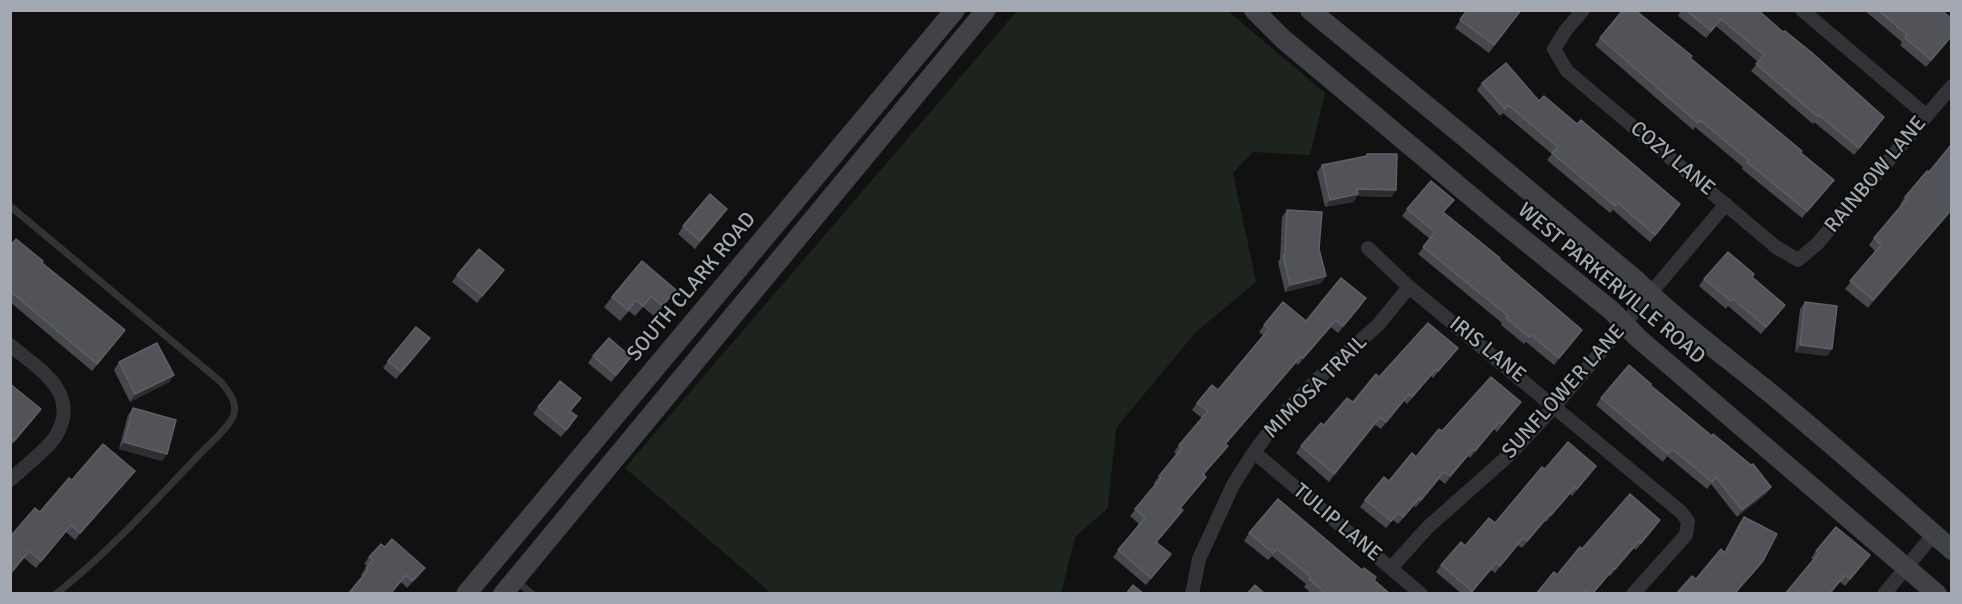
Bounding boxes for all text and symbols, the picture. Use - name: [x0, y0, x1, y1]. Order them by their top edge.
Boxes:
- street label: RAINBOW LANE: [1820, 112, 1932, 238]
- street label: COZY LANE: [1625, 116, 1719, 202]
- street label: WEST PARKERVILLE ROAD: [1512, 198, 1710, 370]
- street label: SOUTH CLARK ROAD: [622, 207, 762, 367]
- street label: IRIS LANE: [1444, 312, 1530, 388]
- street label: SUNFLOWER LANE: [1497, 320, 1631, 464]
- street label: MIMOSA TRAIL: [1259, 330, 1373, 444]
- street label: TULIP LANE: [1288, 479, 1386, 567]

